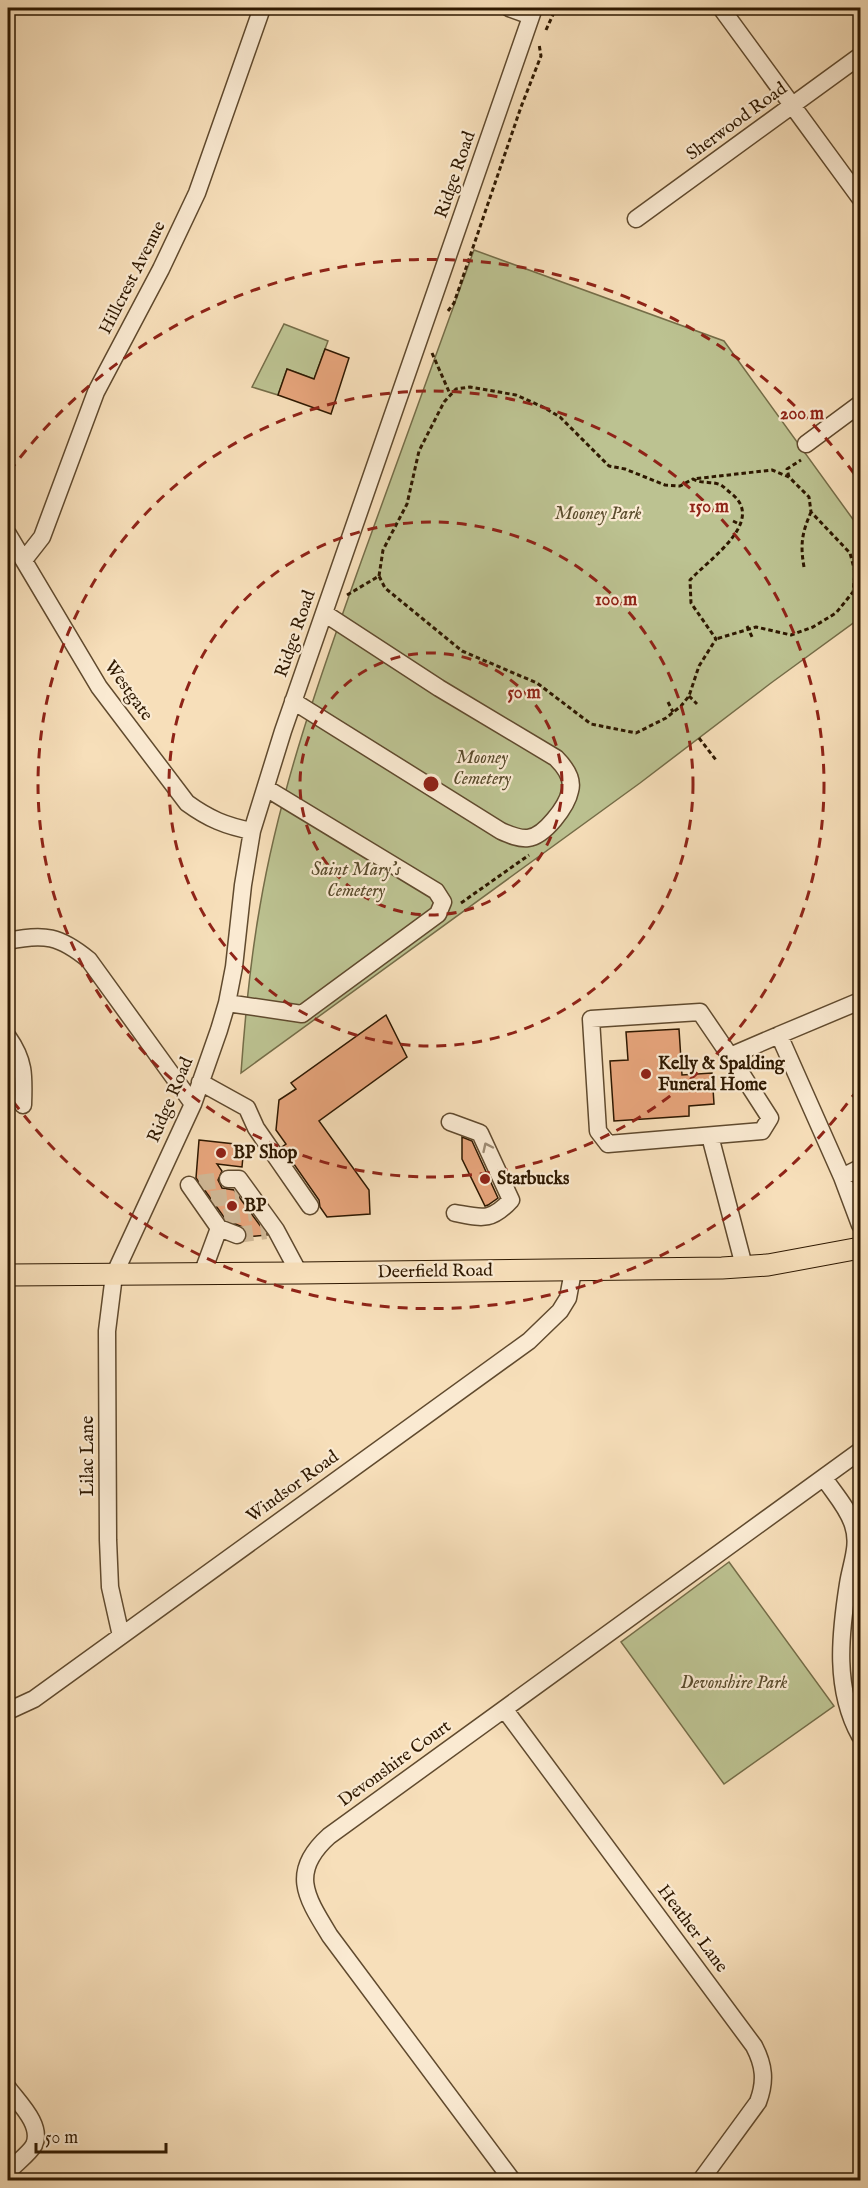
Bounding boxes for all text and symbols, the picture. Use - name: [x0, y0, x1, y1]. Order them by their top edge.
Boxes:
- street label: Sherwood Road: [682, 78, 792, 166]
- street label: Ridge Road: [430, 128, 482, 222]
- street label: Hillcrest Avenue: [95, 217, 171, 339]
- text: 200 m: [780, 403, 824, 426]
- text: 150 m: [689, 496, 729, 519]
- park label: Mooney Park: [555, 503, 642, 526]
- street label: Ridge Road: [270, 587, 322, 681]
- text: 100 m: [595, 589, 637, 612]
- street label: Westgate: [98, 656, 158, 726]
- text: 50 m: [507, 682, 541, 705]
- park label: Mooney Cemetery: [453, 747, 511, 791]
- centre of rings: [421, 774, 441, 794]
- park label: Saint Mary's Cemetery: [311, 859, 402, 903]
- street label: Ridge Road: [143, 1053, 199, 1146]
- place label: Kelly & Spalding Funeral Home: [658, 1053, 786, 1097]
- marker: Kelly & Spalding Funeral Home: [639, 1067, 653, 1081]
- place label: BP Shop: [233, 1142, 298, 1165]
- one-way arrow: [482, 1143, 494, 1154]
- marker: BP Shop: [214, 1146, 228, 1160]
- place label: Starbucks: [497, 1168, 570, 1191]
- marker: Starbucks: [478, 1172, 492, 1186]
- place label: BP: [244, 1195, 267, 1218]
- marker: BP: [225, 1199, 239, 1213]
- street label: Deerfield Road: [377, 1259, 493, 1285]
- street label: Lilac Lane: [77, 1416, 100, 1496]
- street label: Windsor Road: [242, 1446, 344, 1528]
- park label: Devonshire Park: [681, 1672, 788, 1695]
- street label: Devonshire Court: [334, 1715, 456, 1813]
- street label: Heather Lane: [651, 1880, 733, 1978]
- scale bar: [36, 2116, 166, 2154]
- text: 50 m: [45, 2127, 78, 2150]

